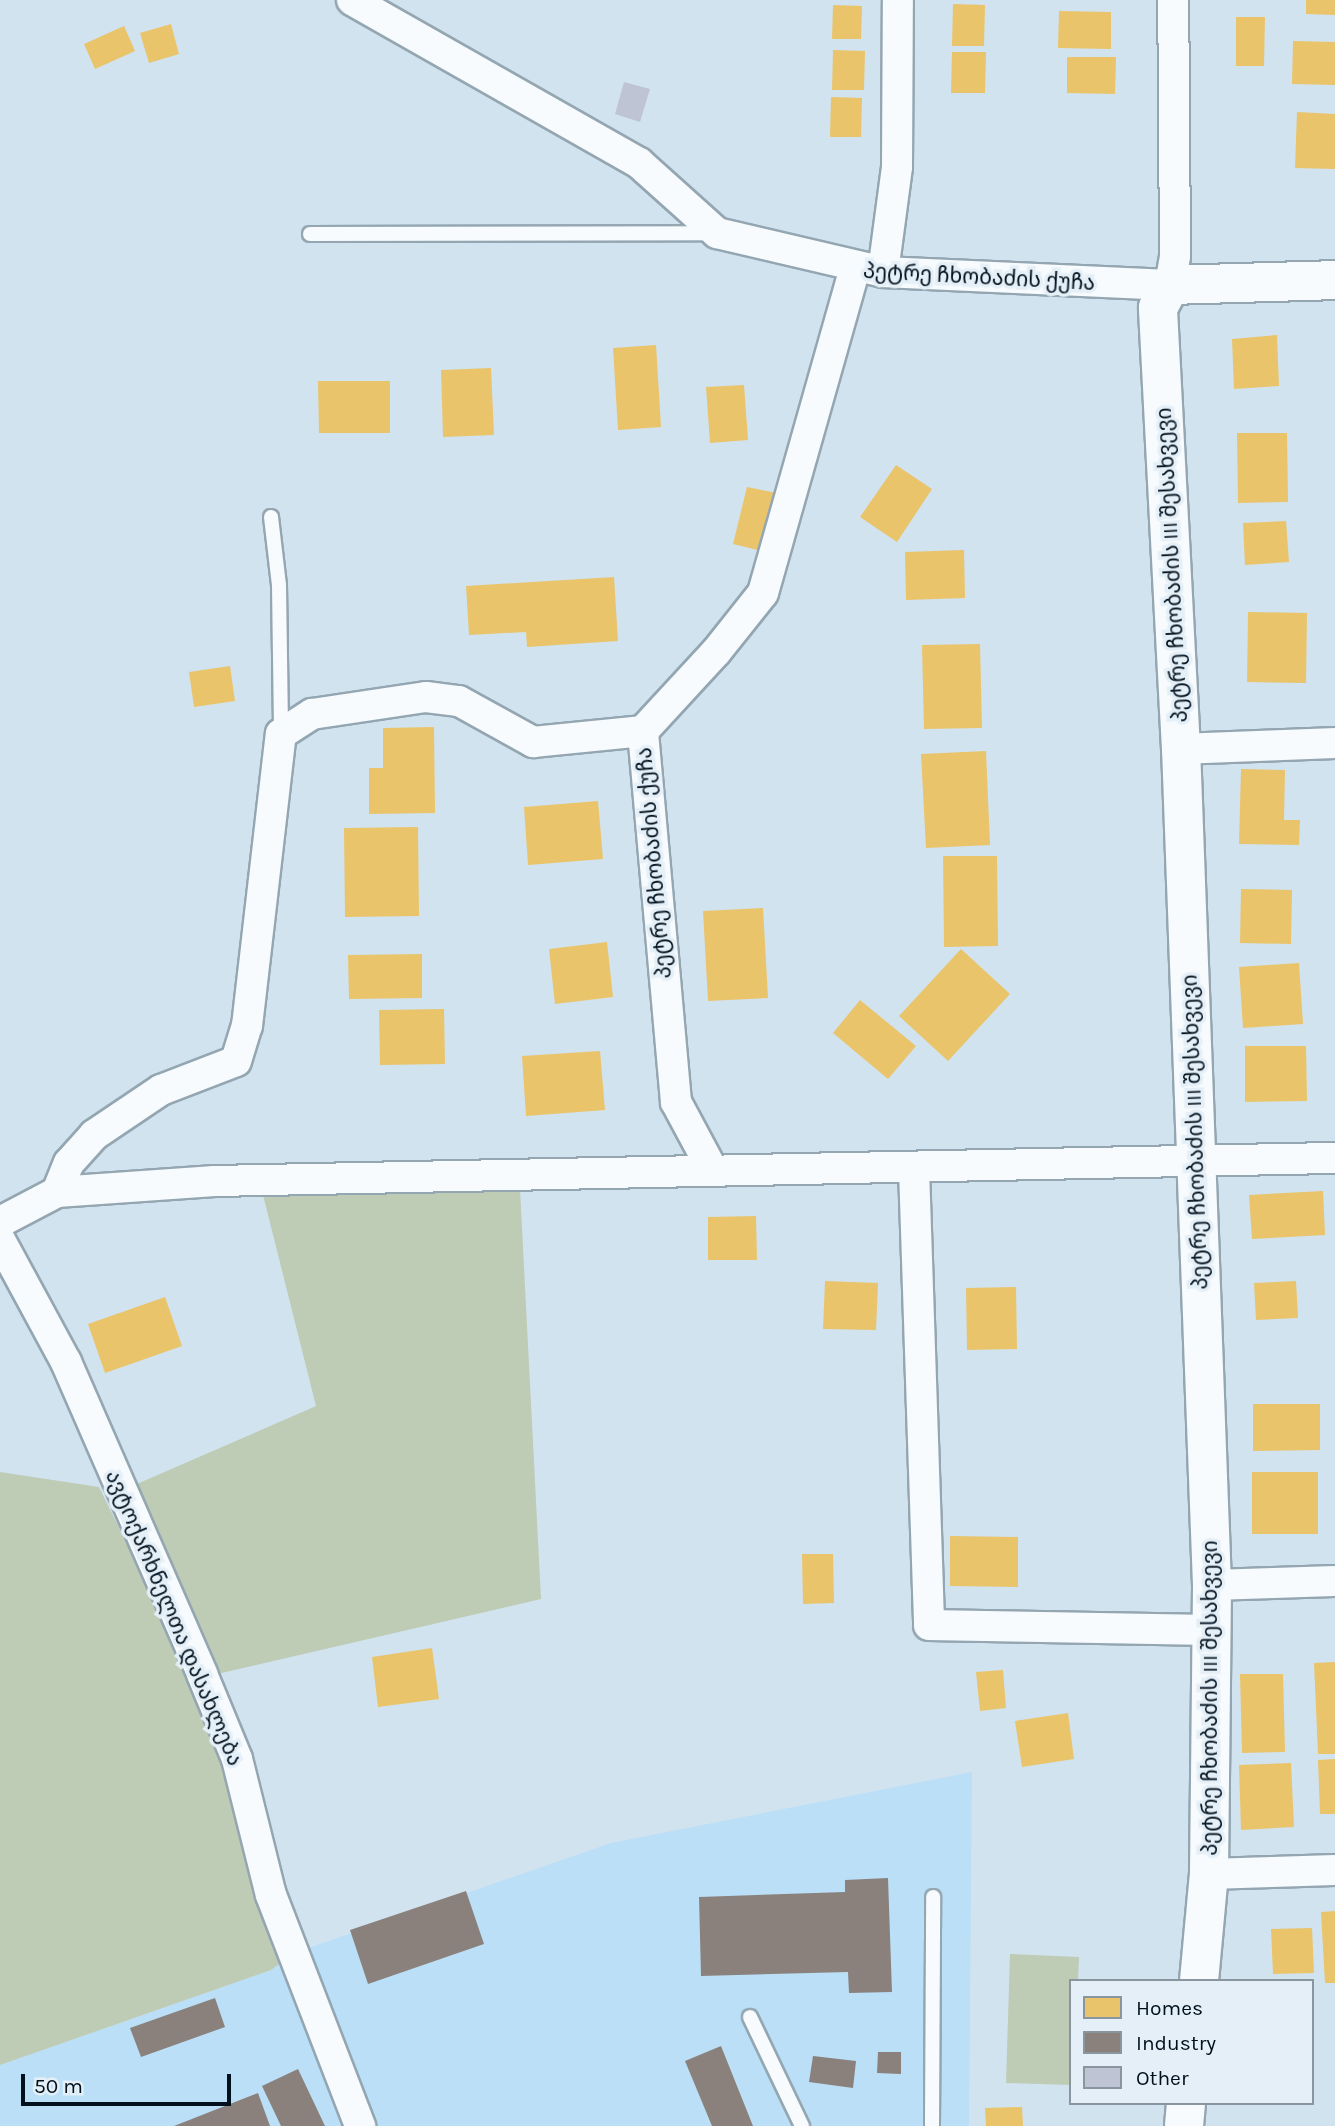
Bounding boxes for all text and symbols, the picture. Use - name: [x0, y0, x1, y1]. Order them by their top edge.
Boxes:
- street label: პეტრე ჩხობაძის ქუჩა: [863, 258, 1095, 296]
- street label: პეტრე ჩხობაძის III შესახვევი: [1151, 407, 1193, 723]
- street label: პეტრე ჩხობაძის ქუჩა: [631, 746, 677, 980]
- street label: პეტრე ჩხობაძის III შესახვევი: [1177, 974, 1213, 1290]
- street label: ავტოქარხნელთა დასახლება: [100, 1466, 248, 1770]
- street label: პეტრე ჩხობაძის III შესახვევი: [1197, 1540, 1223, 1856]
- legend: [1069, 1979, 1314, 2105]
- text: Homes: [1136, 1996, 1203, 2020]
- text: Industry: [1136, 2031, 1216, 2055]
- scale bar: [24, 2060, 234, 2104]
- text: Other: [1136, 2066, 1189, 2090]
- text: 50 m: [34, 2074, 83, 2098]

